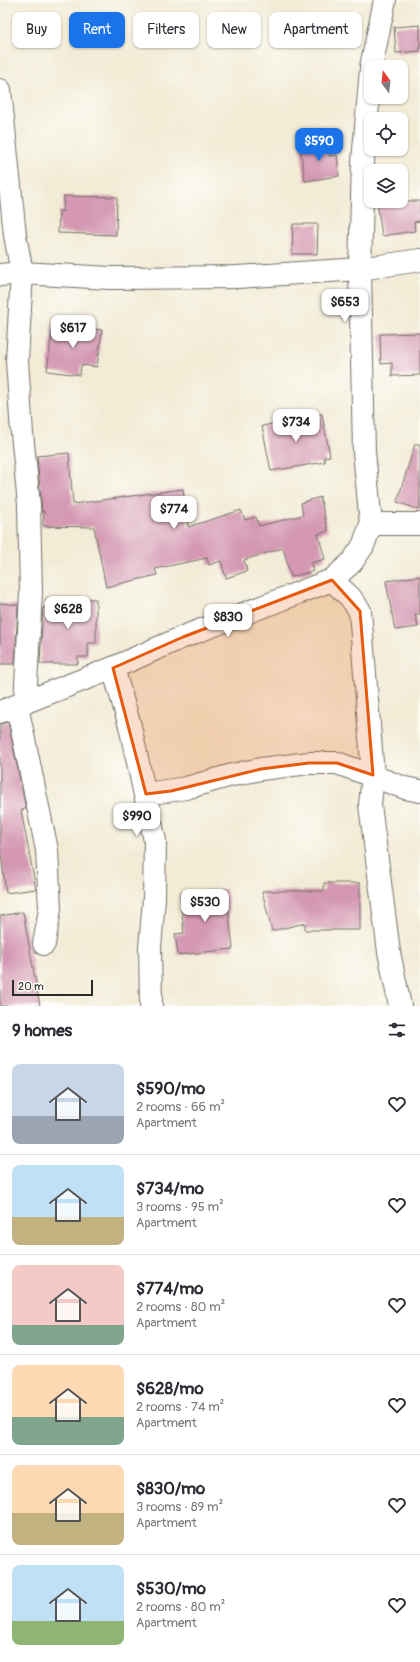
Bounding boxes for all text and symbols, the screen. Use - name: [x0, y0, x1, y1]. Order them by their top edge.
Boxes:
- chip: Buy: [12, 12, 61, 48]
- chip: Rent: [69, 12, 125, 48]
- chip: Filters: [133, 12, 199, 48]
- chip: New: [207, 12, 261, 48]
- chip: Apartment: [269, 12, 362, 48]
- north arrow: [364, 60, 408, 104]
- map controls: [364, 60, 408, 208]
- button: locate: [364, 112, 408, 156]
- pin: $590: [295, 128, 343, 162]
- text: $590: [304, 133, 334, 149]
- button: layers: [364, 164, 408, 208]
- pin: $653: [321, 289, 369, 323]
- text: $653: [331, 294, 359, 310]
- pin: $617: [49, 315, 97, 349]
- text: $617: [60, 320, 86, 336]
- pin: $734: [272, 409, 320, 443]
- text: $734: [282, 414, 310, 430]
- pin: $774: [150, 496, 198, 530]
- text: $774: [160, 501, 188, 517]
- pin: $628: [44, 596, 92, 630]
- text: $628: [54, 601, 82, 617]
- pin: $830: [204, 604, 252, 638]
- text: $830: [213, 609, 243, 625]
- pin: $990: [113, 803, 161, 837]
- text: $990: [122, 808, 152, 824]
- pin: $530: [181, 889, 229, 923]
- text: $530: [190, 894, 220, 910]
- scale bar: [12, 978, 93, 997]
- text: 20 m: [18, 980, 44, 993]
- icon: filters: [386, 1019, 408, 1041]
- text: 9 homes: [12, 1020, 72, 1041]
- text: $590/mo: [136, 1078, 205, 1099]
- icon: home: [44, 1080, 92, 1128]
- icon: heart: [386, 1093, 408, 1115]
- text: 2 rooms · 66 m²: [136, 1099, 225, 1115]
- text: Apartment: [136, 1115, 197, 1131]
- text: $734/mo: [136, 1178, 204, 1199]
- icon: home: [44, 1181, 92, 1229]
- icon: heart: [386, 1194, 408, 1216]
- text: 3 rooms · 95 m²: [136, 1199, 224, 1215]
- text: Apartment: [136, 1215, 197, 1231]
- text: $774/mo: [136, 1278, 203, 1299]
- icon: home: [44, 1281, 92, 1329]
- icon: heart: [386, 1294, 408, 1316]
- text: 2 rooms · 80 m²: [136, 1299, 225, 1315]
- text: Apartment: [136, 1315, 197, 1331]
- text: $628/mo: [136, 1378, 204, 1399]
- icon: home: [44, 1381, 92, 1429]
- icon: heart: [386, 1394, 408, 1416]
- text: 2 rooms · 74 m²: [136, 1399, 224, 1415]
- text: Apartment: [136, 1415, 197, 1431]
- text: $830/mo: [136, 1478, 205, 1499]
- icon: home: [44, 1481, 92, 1529]
- icon: heart: [386, 1494, 408, 1516]
- text: 3 rooms · 89 m²: [136, 1499, 223, 1515]
- text: Apartment: [136, 1515, 197, 1531]
- text: $530/mo: [136, 1578, 206, 1599]
- icon: home: [44, 1581, 92, 1629]
- icon: heart: [386, 1594, 408, 1616]
- text: 2 rooms · 80 m²: [136, 1599, 225, 1615]
- text: Apartment: [136, 1615, 197, 1631]

